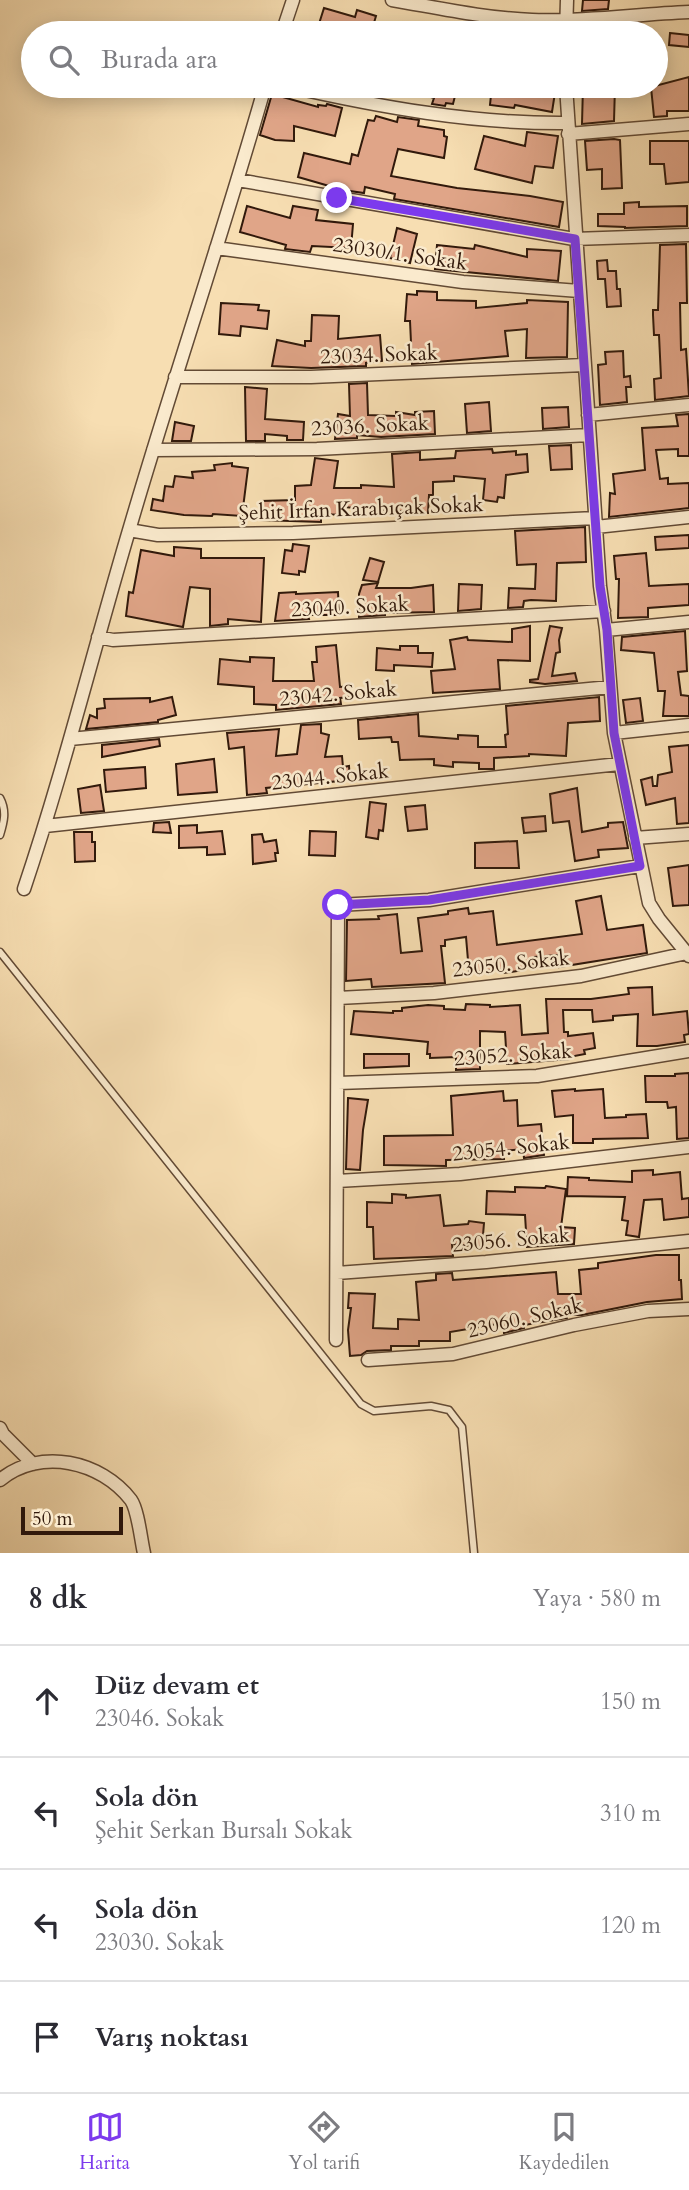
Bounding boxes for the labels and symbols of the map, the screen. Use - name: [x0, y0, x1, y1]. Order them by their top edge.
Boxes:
- route end: [321, 182, 352, 213]
- street label: 23030/1. Sokak: [331, 230, 470, 278]
- street label: 23034. Sokak: [319, 338, 439, 372]
- street label: 23036. Sokak: [310, 408, 431, 444]
- street label: Şehit İrfan Karabıçak Sokak: [238, 490, 485, 528]
- street label: 23040. Sokak: [290, 589, 411, 625]
- street label: 23042. Sokak: [278, 674, 399, 714]
- street label: 23044. Sokak: [270, 756, 391, 798]
- route start: [322, 889, 353, 920]
- street label: 23050. Sokak: [451, 943, 572, 985]
- street label: 23052. Sokak: [453, 1036, 574, 1074]
- street label: 23054. Sokak: [451, 1127, 572, 1169]
- street label: 23056. Sokak: [451, 1220, 572, 1260]
- street label: 23060. Sokak: [464, 1290, 587, 1345]
- scale bar: [21, 1504, 122, 1536]

